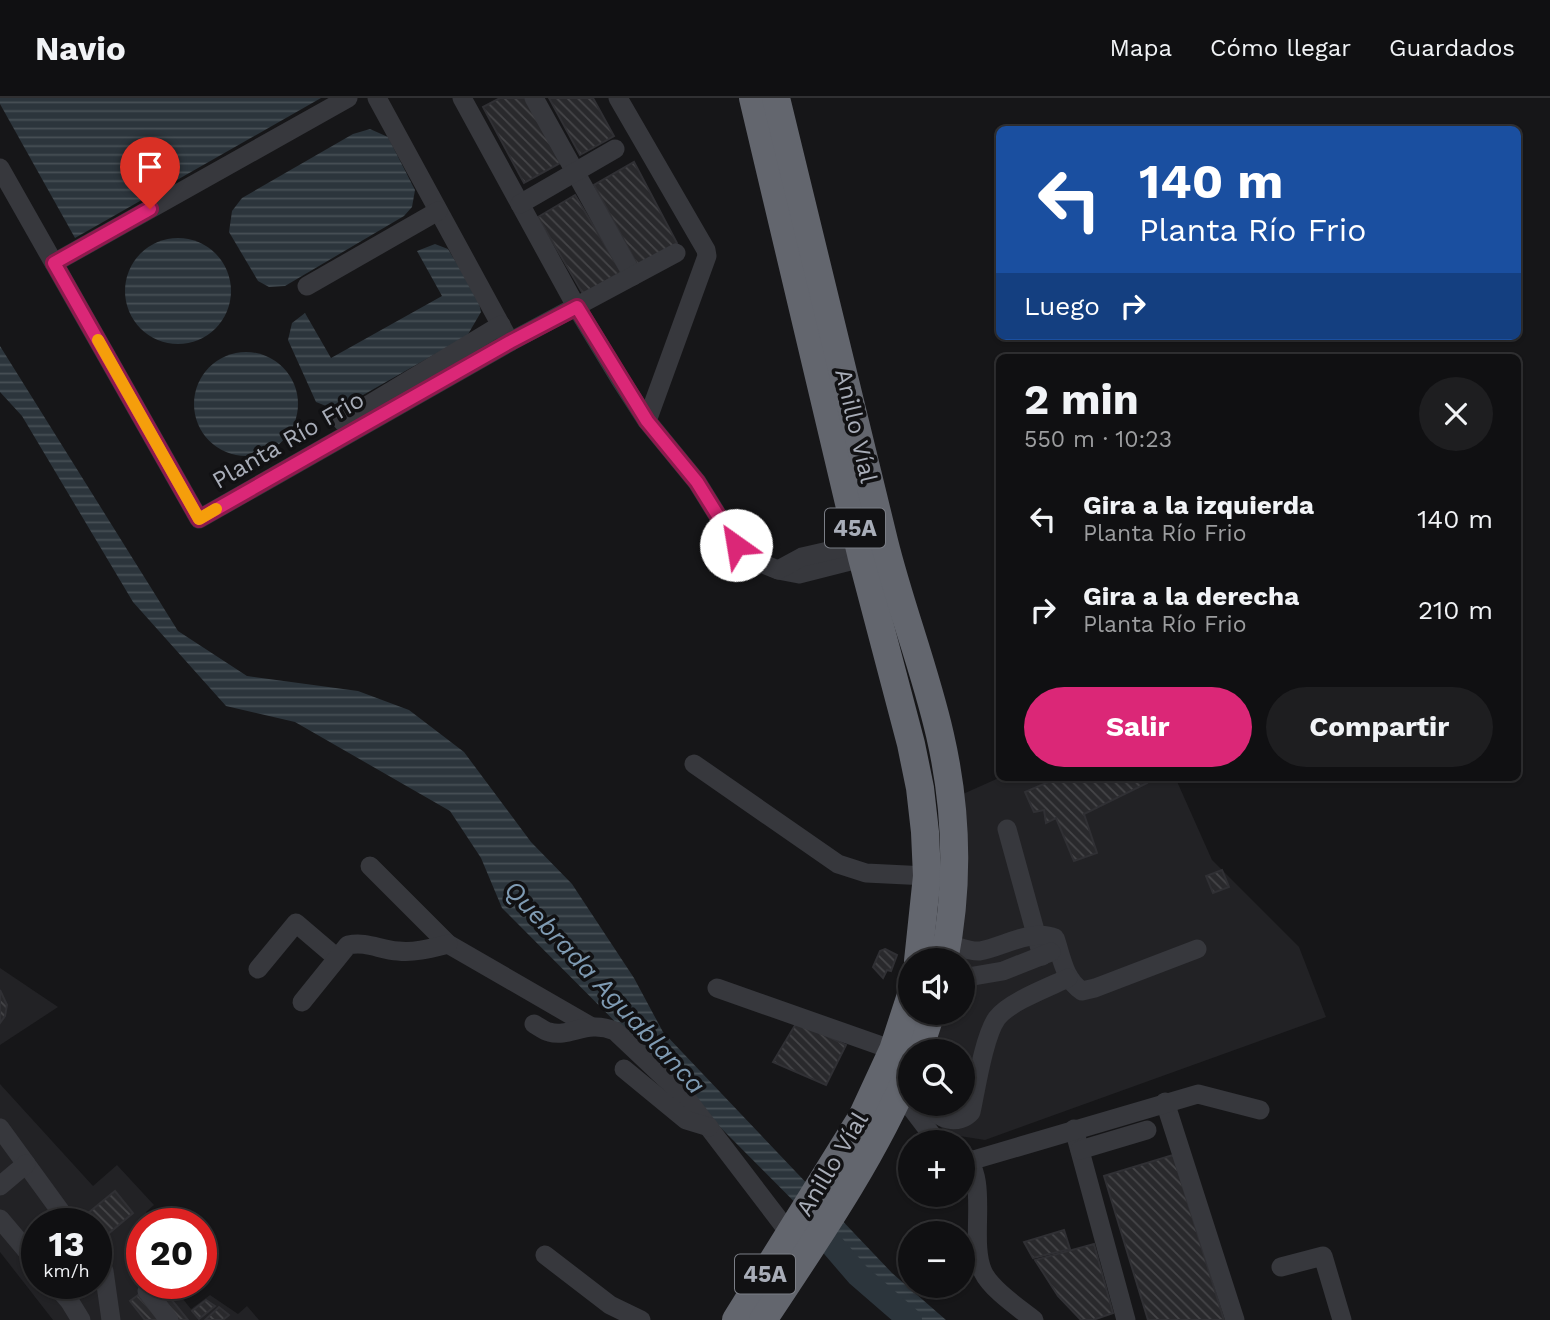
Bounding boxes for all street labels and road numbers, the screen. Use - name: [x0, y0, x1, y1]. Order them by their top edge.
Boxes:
- street label: Anillo Víal: [829, 366, 883, 486]
- street label: Planta Río Frio: [207, 385, 369, 495]
- road number: 45A: [825, 508, 885, 548]
- street label: Anillo Víal: [790, 1106, 874, 1221]
- road number: 45A: [735, 1254, 795, 1294]

